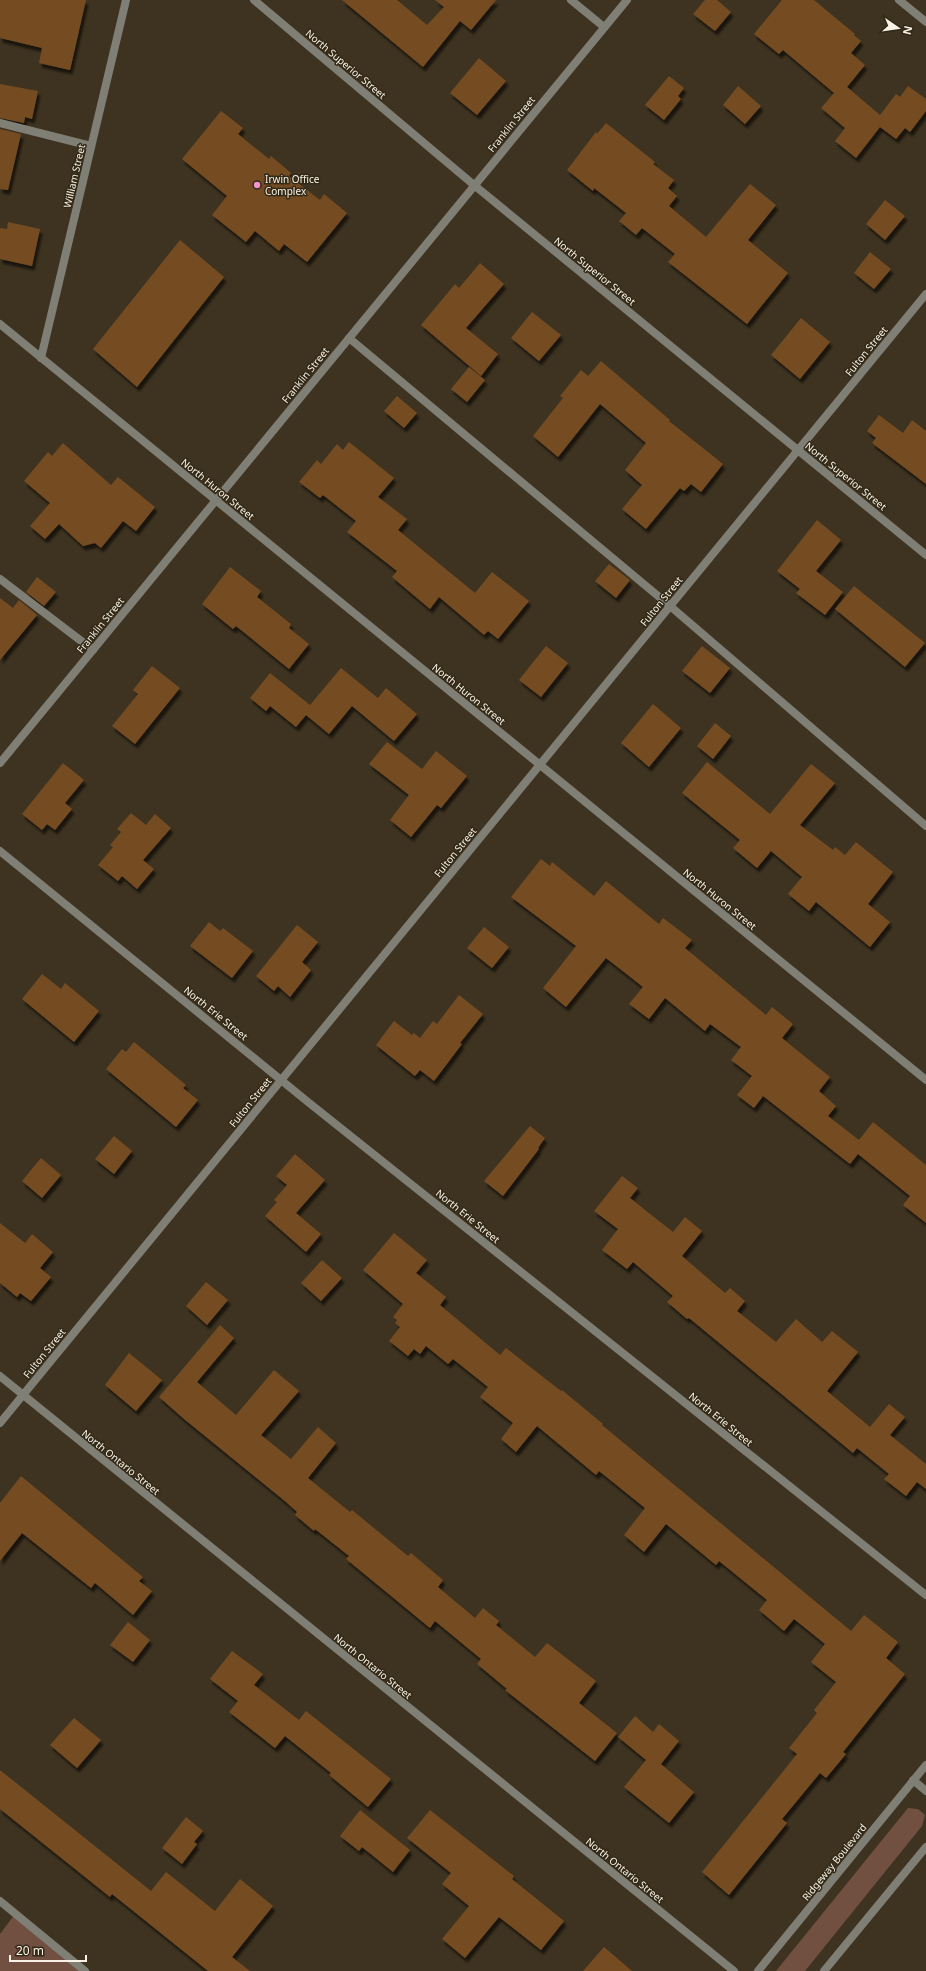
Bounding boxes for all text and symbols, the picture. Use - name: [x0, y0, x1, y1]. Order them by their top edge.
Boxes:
- north arrow: [878, 8, 918, 48]
- text: N: [900, 24, 917, 36]
- street label: North Superior Street: [303, 26, 389, 102]
- street label: Franklin Street: [484, 93, 538, 155]
- street label: William Street: [60, 142, 88, 209]
- place label: Irwin Office Complex: [265, 172, 320, 198]
- marker: Irwin Office Complex: [252, 180, 262, 190]
- street label: North Superior Street: [551, 234, 639, 308]
- street label: Fulton Street: [842, 323, 891, 379]
- street label: Franklin Street: [278, 344, 332, 406]
- street label: North Superior Street: [802, 439, 890, 513]
- street label: North Huron Street: [178, 455, 258, 523]
- street label: Fulton Street: [637, 573, 686, 629]
- street label: Franklin Street: [73, 594, 127, 656]
- street label: North Huron Street: [429, 660, 509, 728]
- street label: Fulton Street: [431, 824, 480, 880]
- street label: North Huron Street: [680, 865, 760, 933]
- street label: North Erie Street: [181, 983, 251, 1043]
- street label: Fulton Street: [226, 1074, 275, 1130]
- street label: North Erie Street: [433, 1186, 503, 1246]
- street label: Fulton Street: [20, 1325, 69, 1381]
- street label: North Erie Street: [686, 1389, 756, 1449]
- street label: North Ontario Street: [79, 1426, 163, 1498]
- street label: North Ontario Street: [331, 1630, 415, 1702]
- street label: Ridgeway Boulevard: [799, 1821, 869, 1903]
- street label: North Ontario Street: [583, 1834, 667, 1906]
- scale bar: [10, 1937, 86, 1963]
- text: 20 m: [16, 1942, 44, 1959]

